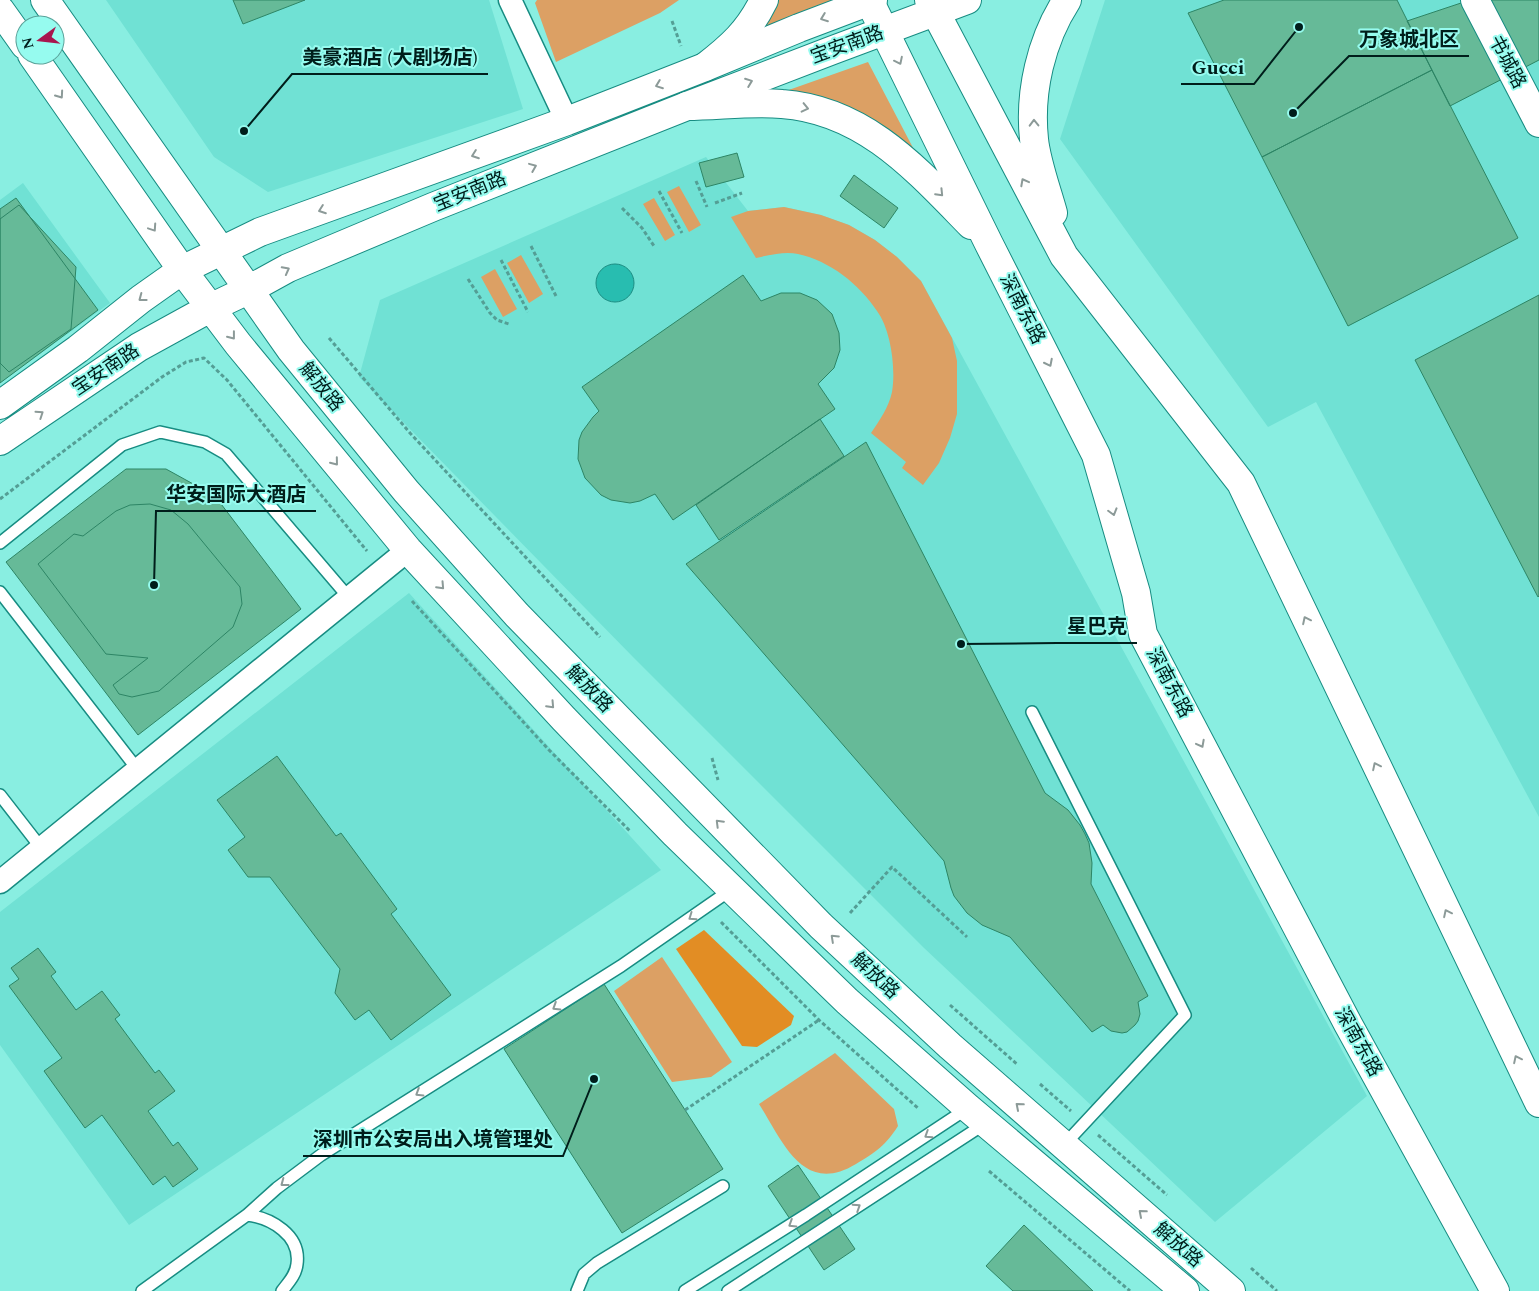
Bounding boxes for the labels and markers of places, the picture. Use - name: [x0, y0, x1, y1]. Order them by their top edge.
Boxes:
- callout: 万象城北区: [1349, 21, 1469, 56]
- callout: 美豪酒店 (大剧场店): [292, 39, 488, 74]
- callout: Gucci: [1181, 49, 1254, 84]
- callout: 华安国际大酒店: [156, 476, 316, 511]
- callout: 星巴克: [1057, 608, 1137, 643]
- callout: 深圳市公安局出入境管理处: [303, 1121, 563, 1156]

